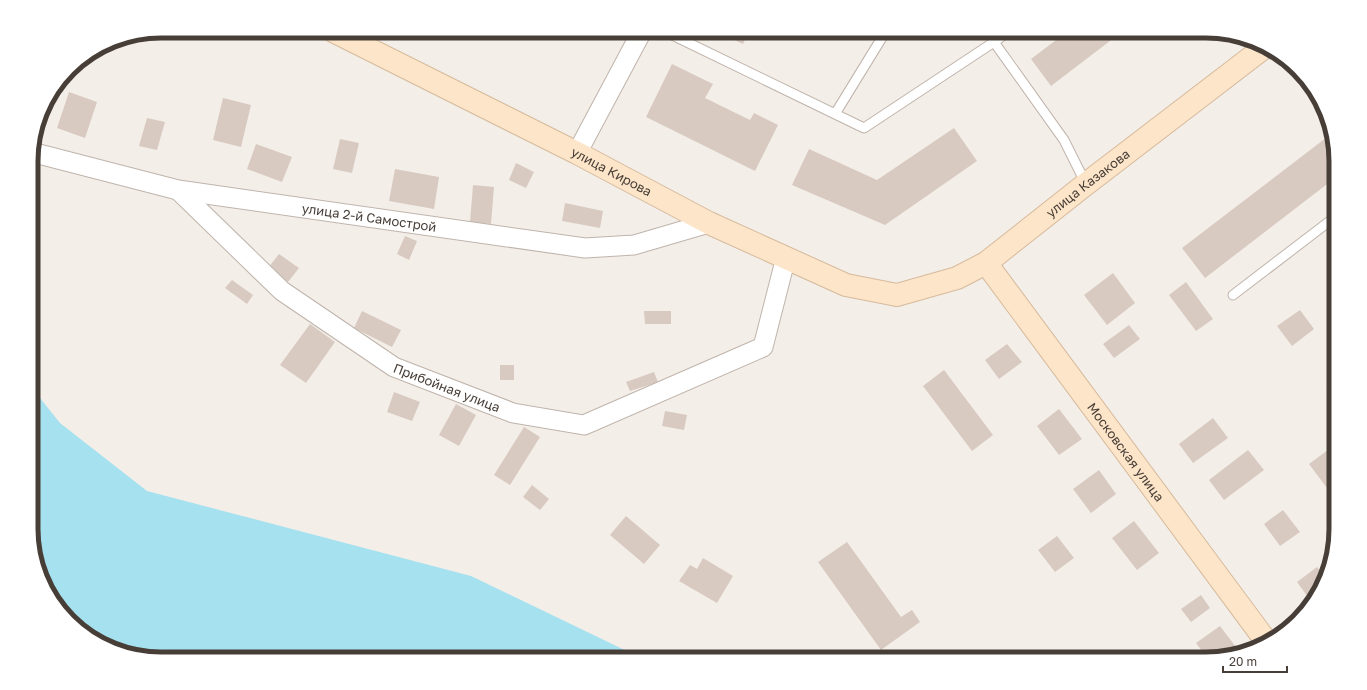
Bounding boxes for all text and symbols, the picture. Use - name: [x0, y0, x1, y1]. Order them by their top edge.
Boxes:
- street label: улица Кирова: [569, 143, 655, 199]
- street label: улица Казакова: [1043, 146, 1133, 221]
- street label: улица 2-й Самострой: [301, 200, 438, 235]
- street label: Прибойная улица: [391, 360, 503, 415]
- street label: Московская улица: [1084, 399, 1168, 504]
- scale bar: [1223, 648, 1287, 674]
- text: 20 m: [1229, 654, 1257, 669]

